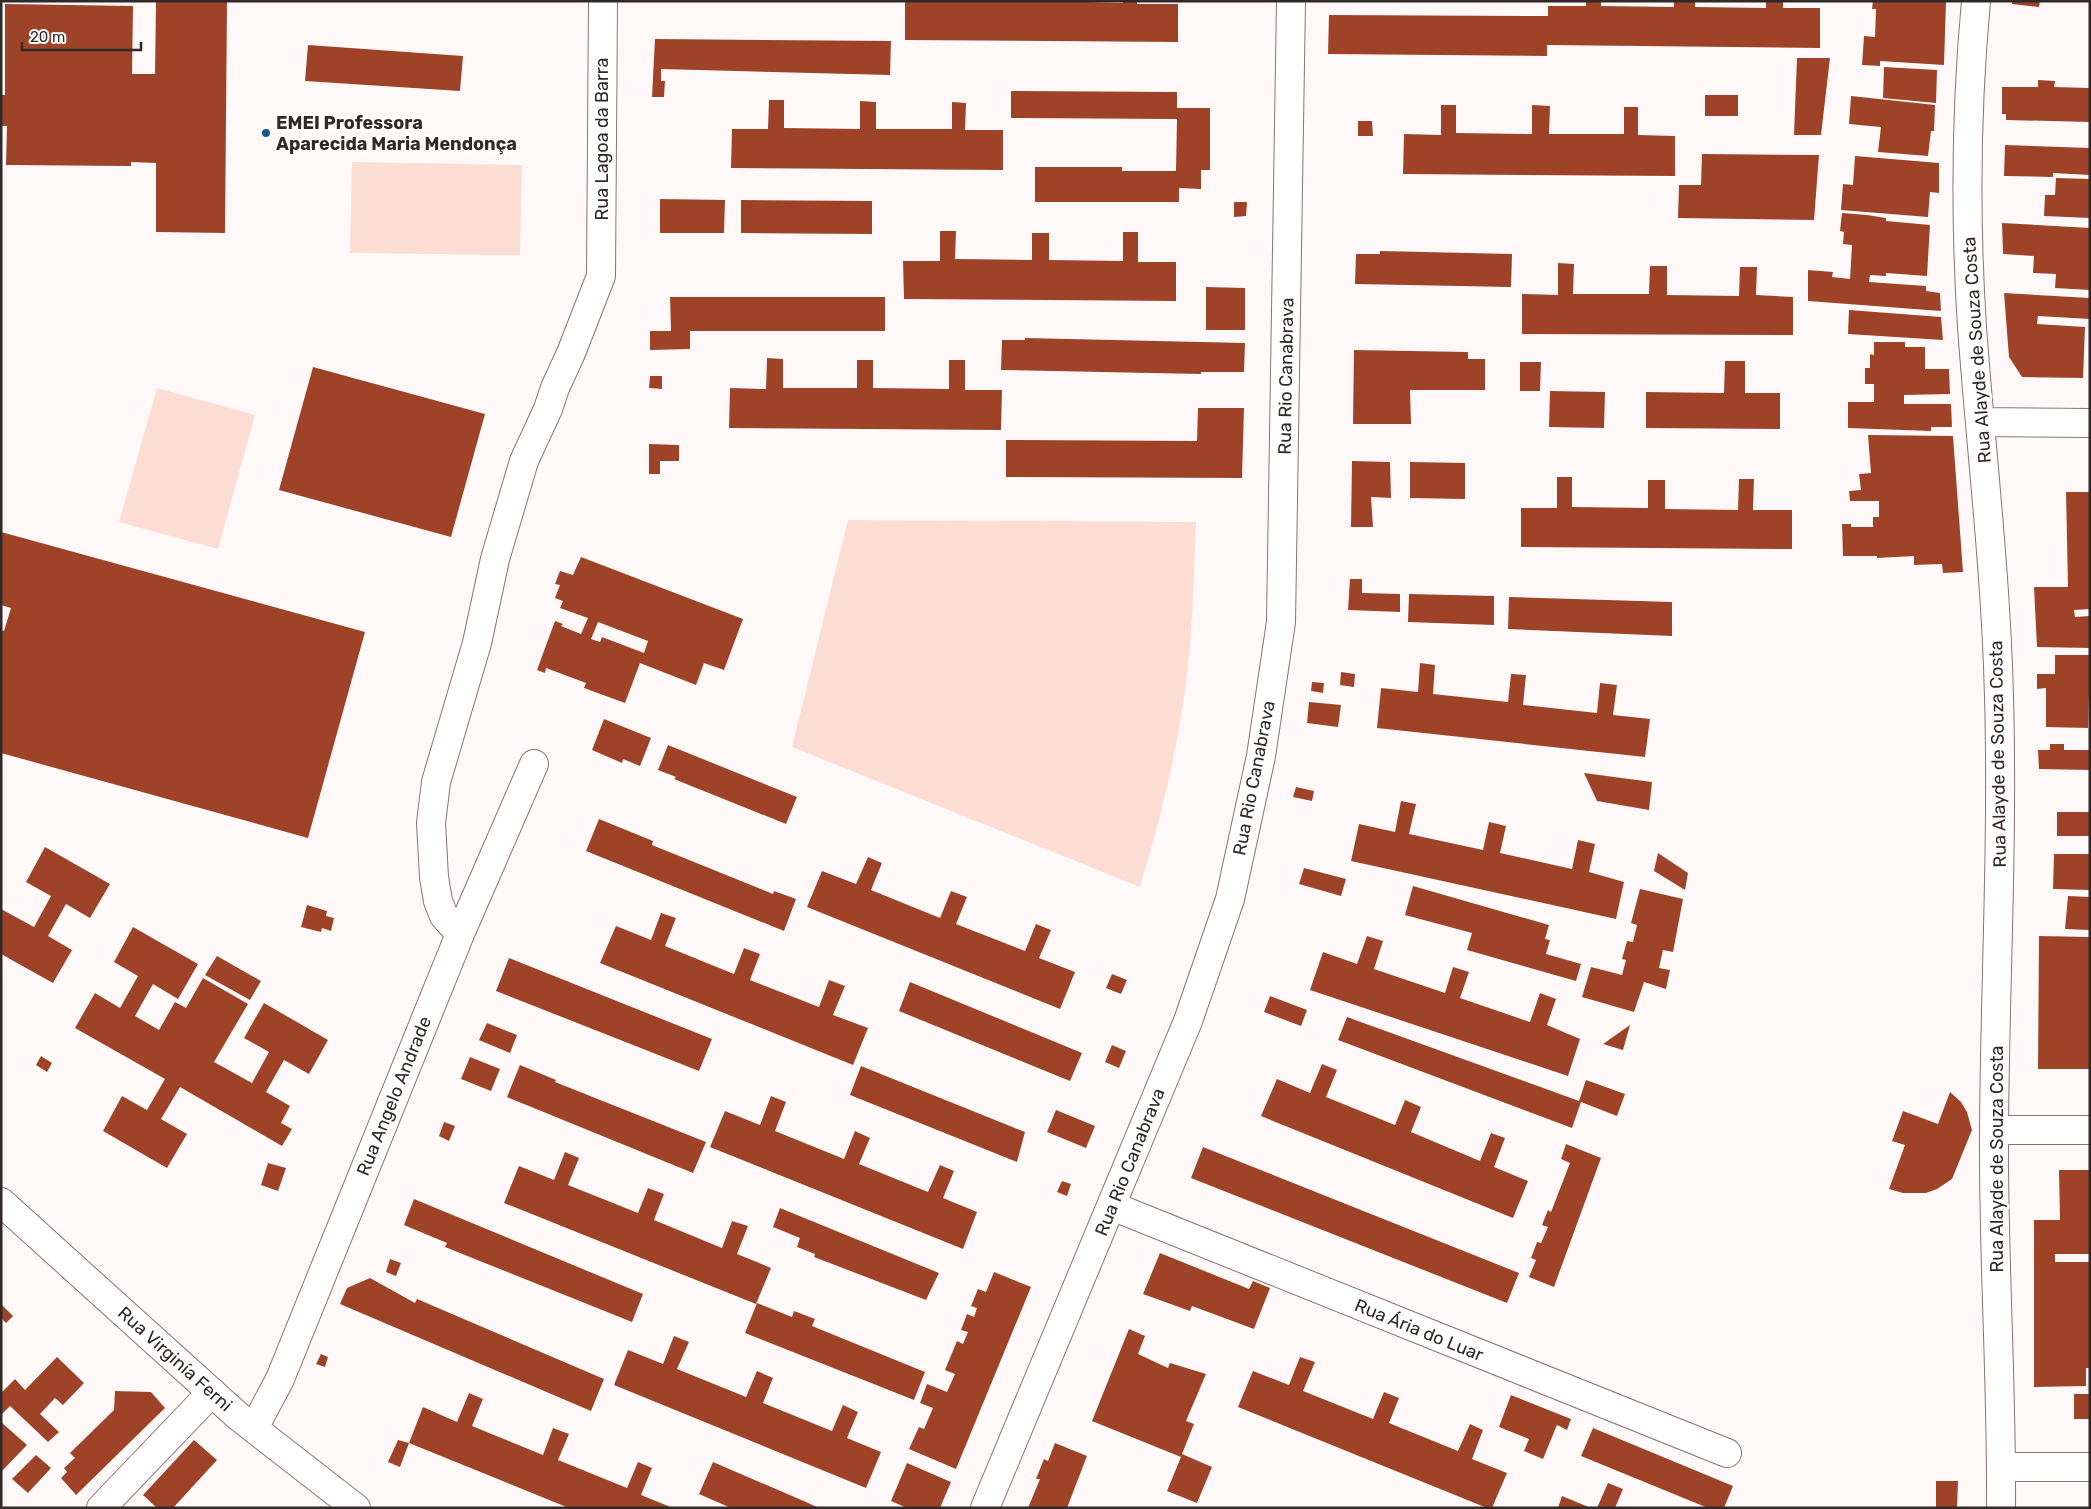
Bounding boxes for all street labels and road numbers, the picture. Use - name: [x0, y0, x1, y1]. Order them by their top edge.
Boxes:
- street label: Rua Lagoa da Barra: [591, 58, 613, 220]
- street label: Rua Alayde de Souza Costa: [1958, 236, 1996, 464]
- street label: Rua Rio Canabrava: [1274, 297, 1298, 455]
- street label: Rua Alayde de Souza Costa: [1985, 640, 2011, 868]
- street label: Rua Rio Canabrava: [1228, 699, 1280, 857]
- street label: Rua Angelo Andrade: [352, 1013, 436, 1179]
- street label: Rua Alayde de Souza Costa: [1986, 1045, 2008, 1273]
- street label: Rua Rio Canabrava: [1090, 1085, 1170, 1239]
- street label: Rua Ária do Luar: [1351, 1294, 1487, 1366]
- street label: Rua Virginía Ferni: [113, 1302, 237, 1416]

